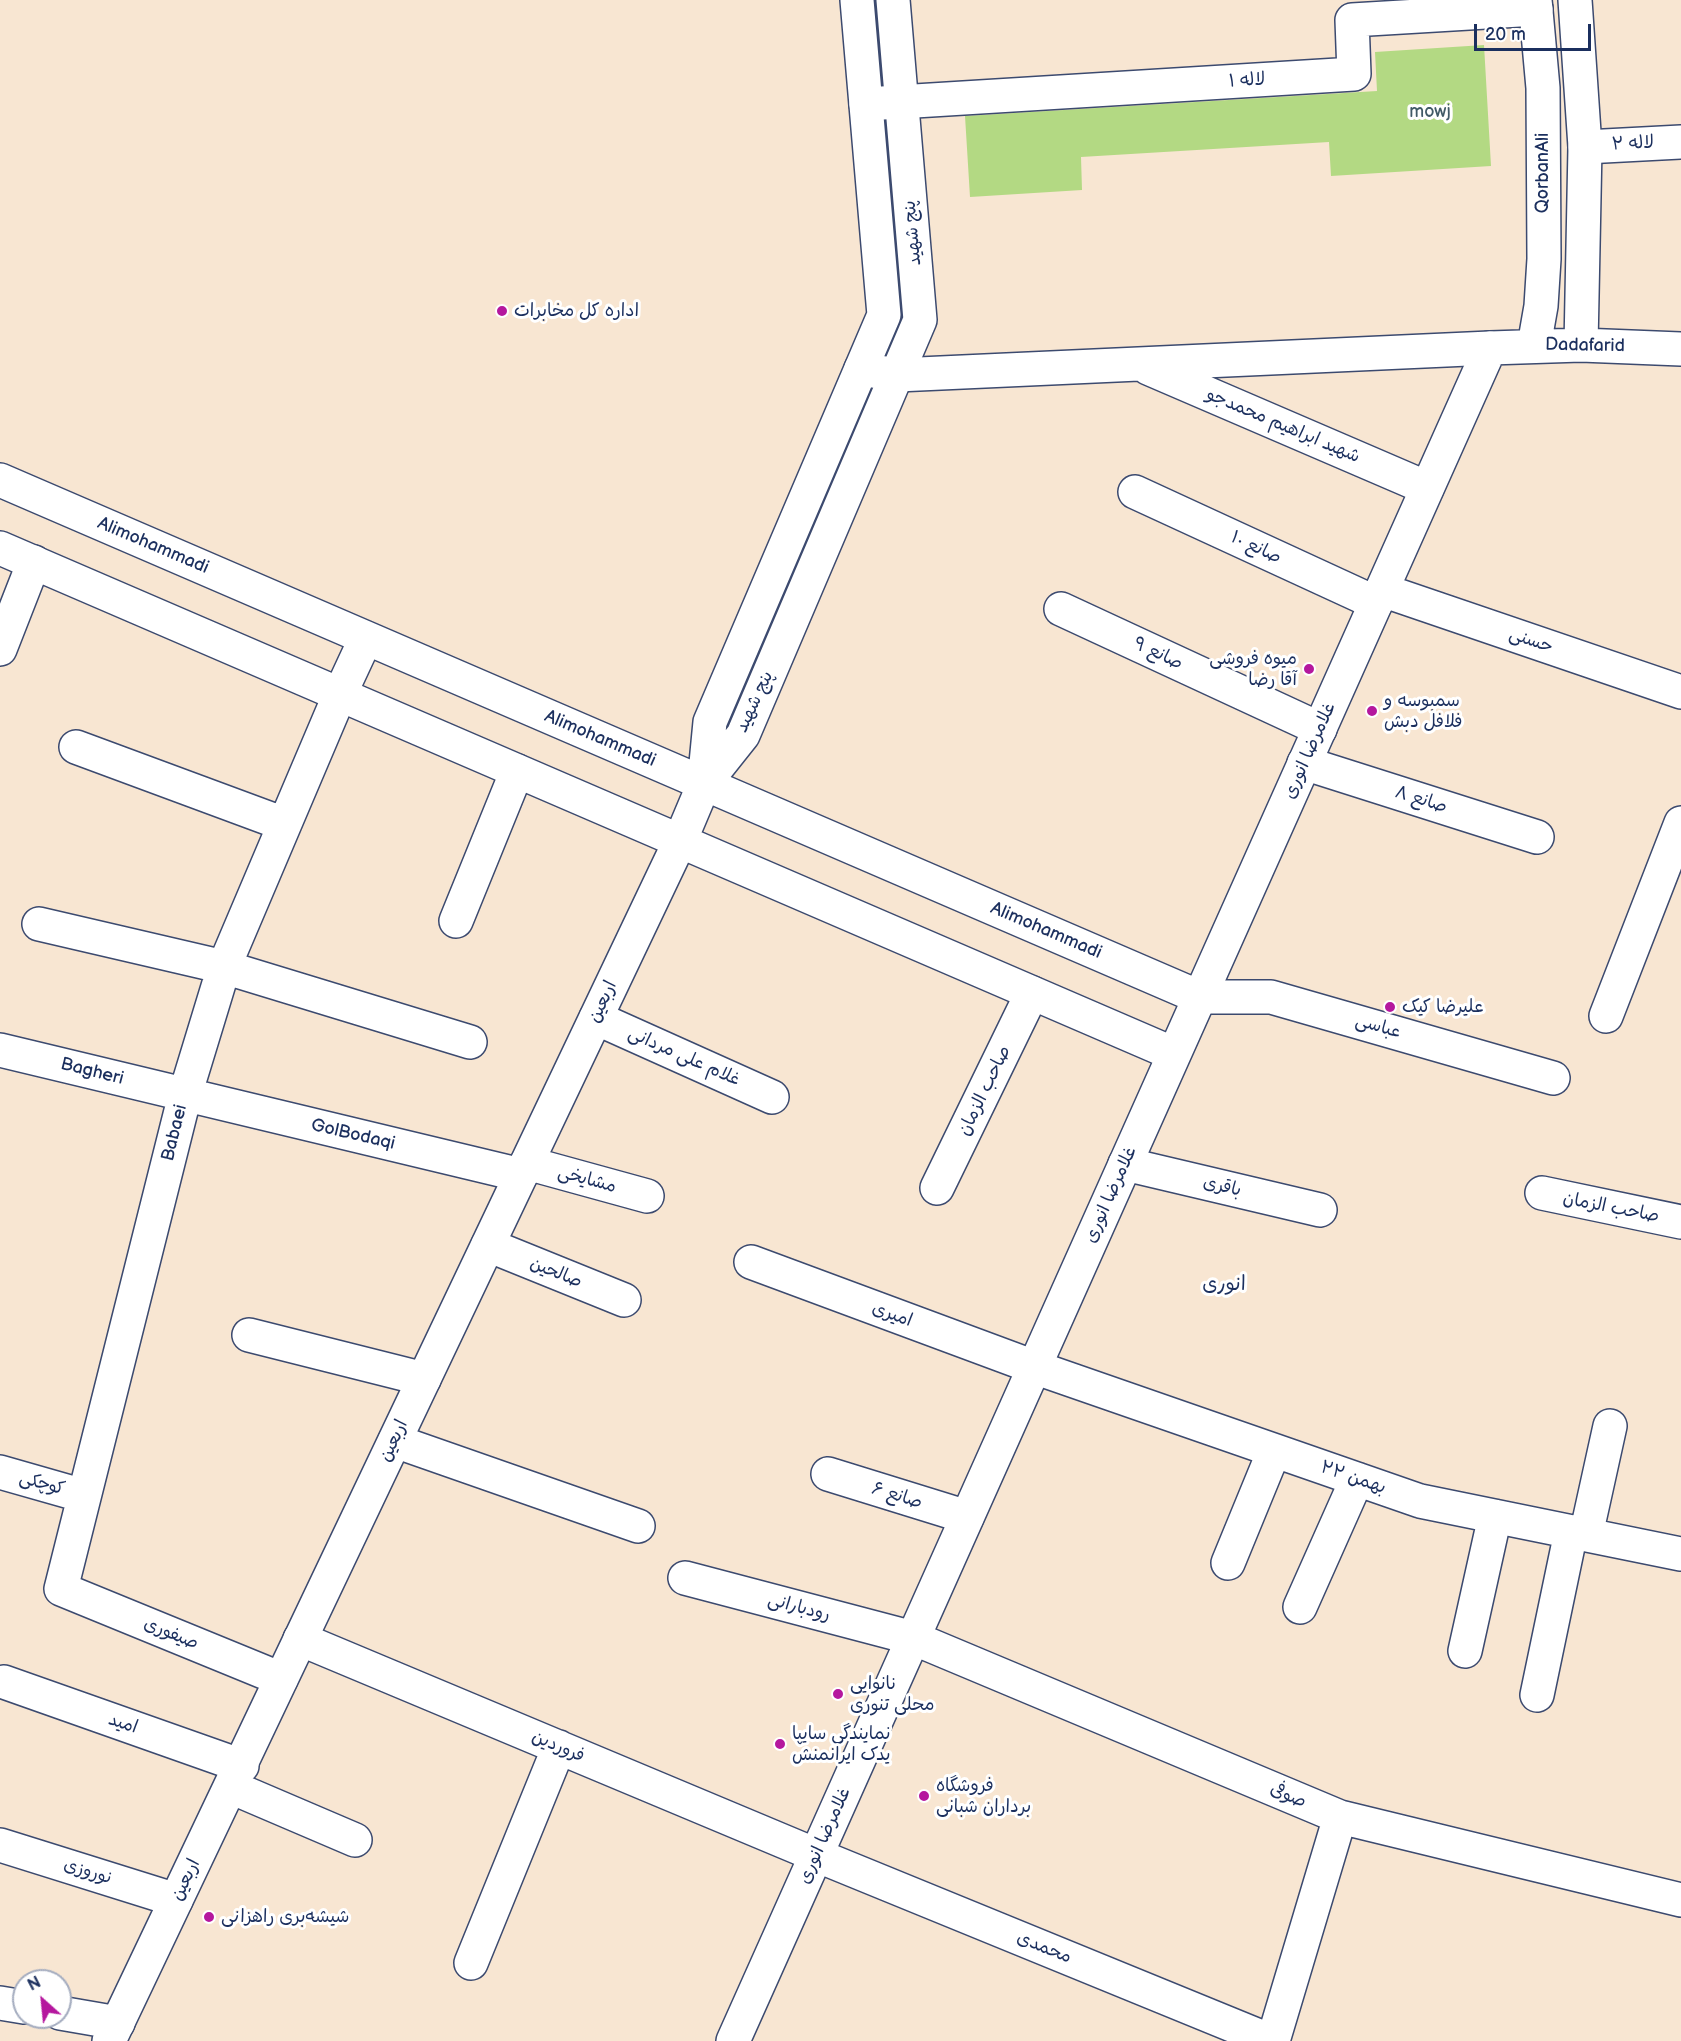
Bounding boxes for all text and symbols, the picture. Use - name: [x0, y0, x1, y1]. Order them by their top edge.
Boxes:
- scale bar: [1477, 12, 1594, 50]
- text: 20 m: [1485, 24, 1526, 45]
- street label: لاله ۱: [1228, 69, 1266, 93]
- park label: mowj: [1409, 101, 1451, 123]
- street label: لاله ۲: [1611, 132, 1655, 156]
- street label: QorbanAli: [1532, 133, 1554, 213]
- street label: پنج شهید: [899, 199, 927, 267]
- place label: اداره کل مخابرات: [514, 300, 639, 322]
- marker: اداره کل مخابرات: [495, 304, 509, 318]
- street label: Dadafarid: [1545, 335, 1625, 357]
- street label: شهید ابراهیم محمدجو: [1203, 384, 1363, 468]
- street label: Alimohammadi: [94, 513, 212, 579]
- street label: صانع ۱۰: [1227, 527, 1285, 569]
- street label: حسنی: [1506, 623, 1556, 659]
- street label: صانع ۹: [1130, 633, 1186, 675]
- place label: میوه فروشی آقا رضا: [1209, 648, 1297, 690]
- marker: میوه فروشی آقا رضا: [1302, 662, 1316, 676]
- street label: پنج شهید: [731, 668, 779, 736]
- place label: سمبوسه و فلافل دبش: [1384, 690, 1463, 732]
- street label: غلامرضا انوری: [1279, 700, 1341, 802]
- marker: سمبوسه و فلافل دبش: [1365, 704, 1379, 718]
- street label: Alimohammadi: [541, 706, 659, 772]
- street label: صانع ۸: [1392, 782, 1450, 818]
- street label: Alimohammadi: [987, 898, 1105, 964]
- street label: اربعین: [584, 978, 622, 1026]
- place label: علیرضا کیک: [1402, 996, 1484, 1018]
- marker: علیرضا کیک: [1383, 1000, 1397, 1014]
- street label: عباسی: [1353, 1010, 1403, 1044]
- street label: غلام علی مردانی: [625, 1023, 743, 1091]
- street label: صاحب الزمان: [954, 1042, 1016, 1140]
- street label: Bagheri: [58, 1054, 126, 1090]
- street label: Babaei: [158, 1102, 192, 1164]
- street label: GolBodaqi: [309, 1115, 397, 1155]
- street label: غلامرضا انوری: [1080, 1144, 1142, 1246]
- street label: مشایخی: [555, 1162, 619, 1198]
- street label: باقری: [1201, 1172, 1243, 1202]
- street label: صاحب الزمان: [1561, 1188, 1661, 1228]
- street label: صالحین: [527, 1253, 585, 1293]
- district label: انوری: [1202, 1273, 1246, 1297]
- street label: امیری: [869, 1298, 915, 1332]
- street label: اربعین: [375, 1417, 413, 1465]
- street label: ۲۲ بهمن: [1317, 1457, 1389, 1499]
- street label: کوچکی: [17, 1467, 67, 1501]
- street label: صانع ۶: [869, 1478, 925, 1514]
- street label: رودبارانی: [765, 1589, 833, 1627]
- street label: صیفوری: [140, 1613, 202, 1655]
- place label: نانوایی محلی تنوری: [850, 1673, 935, 1716]
- marker: نانوایی محلی تنوری: [831, 1687, 845, 1701]
- street label: امید: [106, 1709, 140, 1739]
- place label: نمایندگی سایپا یدک ایرانمنش: [792, 1723, 890, 1766]
- street label: فروردین: [528, 1726, 588, 1768]
- marker: نمایندگی سایپا یدک ایرانمنش: [773, 1737, 787, 1751]
- place label: فروشگاه برداران شبانی: [936, 1775, 1031, 1818]
- street label: صوفی: [1267, 1779, 1309, 1813]
- street label: غلامرضا انوری: [794, 1785, 856, 1887]
- marker: فروشگاه برداران شبانی: [917, 1789, 931, 1803]
- street label: نوروزی: [61, 1854, 115, 1890]
- street label: اربعین: [167, 1856, 205, 1904]
- place label: شیشه‌بری راهزانی: [221, 1906, 349, 1928]
- marker: شیشه‌بری راهزانی: [202, 1910, 216, 1924]
- street label: محمدی: [1014, 1927, 1074, 1969]
- north arrow: [12, 1969, 72, 2029]
- text: N: [25, 1973, 44, 1995]

